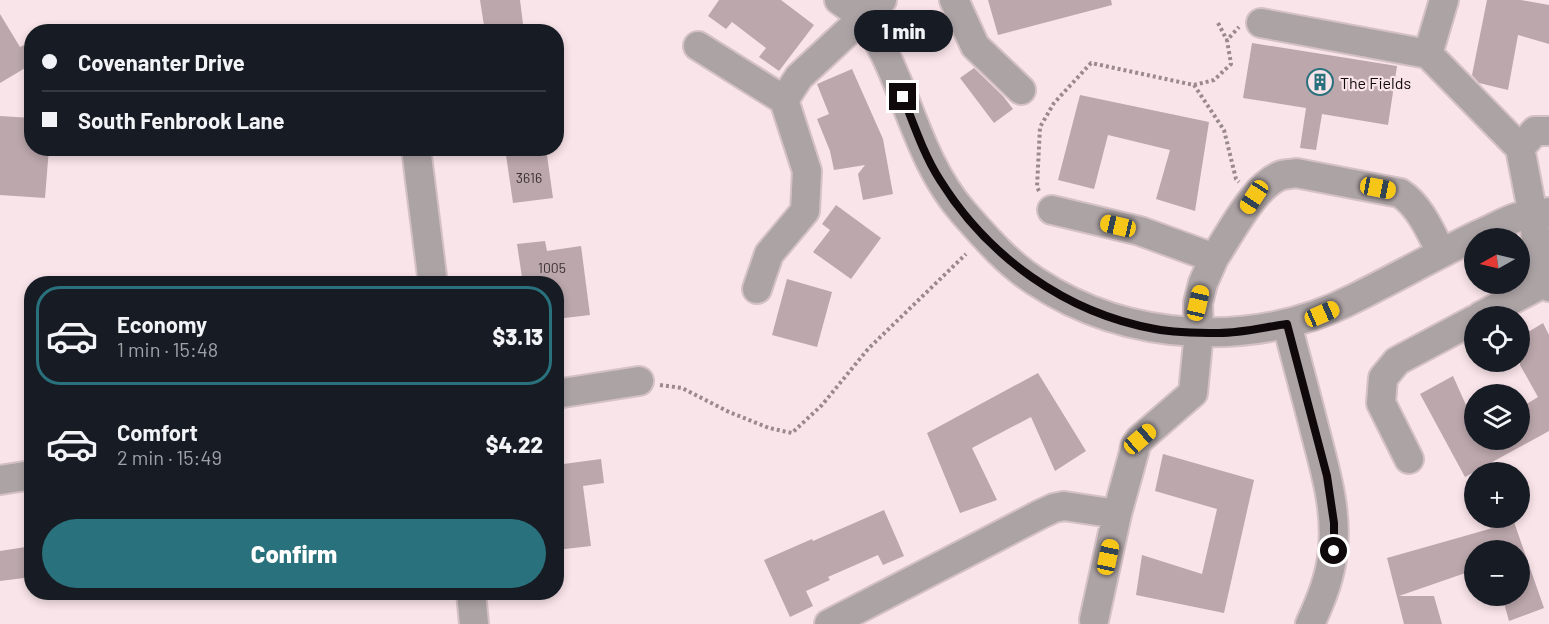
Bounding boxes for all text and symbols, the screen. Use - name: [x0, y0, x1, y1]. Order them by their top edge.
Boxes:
- callout: 1 min: [854, 10, 952, 52]
- text: 1 min: [882, 19, 925, 43]
- text: Covenanter Drive: [78, 49, 245, 75]
- building icon: The Fields: [1305, 67, 1335, 97]
- place label: The Fields: [1340, 73, 1411, 92]
- route end: [889, 83, 916, 110]
- text: South Fenbrook Lane: [78, 107, 285, 133]
- house number: 3616: [516, 169, 542, 186]
- car: [1359, 176, 1397, 200]
- car: [1237, 177, 1271, 217]
- car: [1098, 213, 1138, 239]
- north arrow: [1464, 228, 1530, 294]
- map controls: [1464, 228, 1530, 606]
- house number: 1005: [538, 259, 566, 276]
- car: [1185, 283, 1211, 323]
- car: [1302, 298, 1342, 330]
- button: locate: [1464, 306, 1530, 372]
- icon: car: [45, 309, 99, 363]
- text: Economy: [117, 311, 207, 337]
- text: $3.13: [493, 323, 543, 349]
- text: 1 min · 15:48: [117, 337, 218, 361]
- button: layers: [1464, 384, 1530, 450]
- icon: car: [45, 417, 99, 471]
- text: Comfort: [117, 419, 198, 445]
- car: [1121, 420, 1159, 458]
- text: $4.22: [486, 431, 543, 457]
- text: 2 min · 15:49: [117, 445, 222, 469]
- button: +: [1464, 462, 1530, 528]
- button: Confirm: [42, 519, 546, 588]
- route start: [1320, 537, 1347, 564]
- car: [1095, 538, 1121, 576]
- button: −: [1464, 540, 1530, 606]

